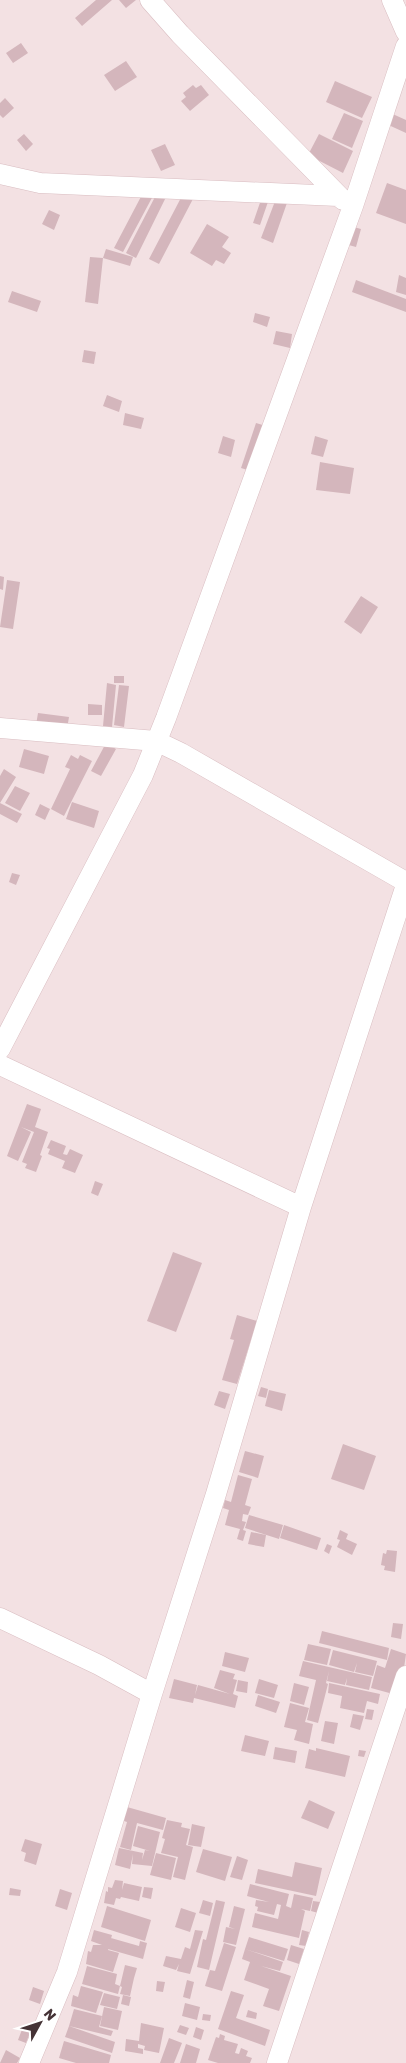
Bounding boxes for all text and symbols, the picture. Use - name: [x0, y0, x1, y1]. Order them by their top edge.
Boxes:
- north arrow: [15, 1998, 65, 2048]
- text: N: [40, 2006, 59, 2024]

